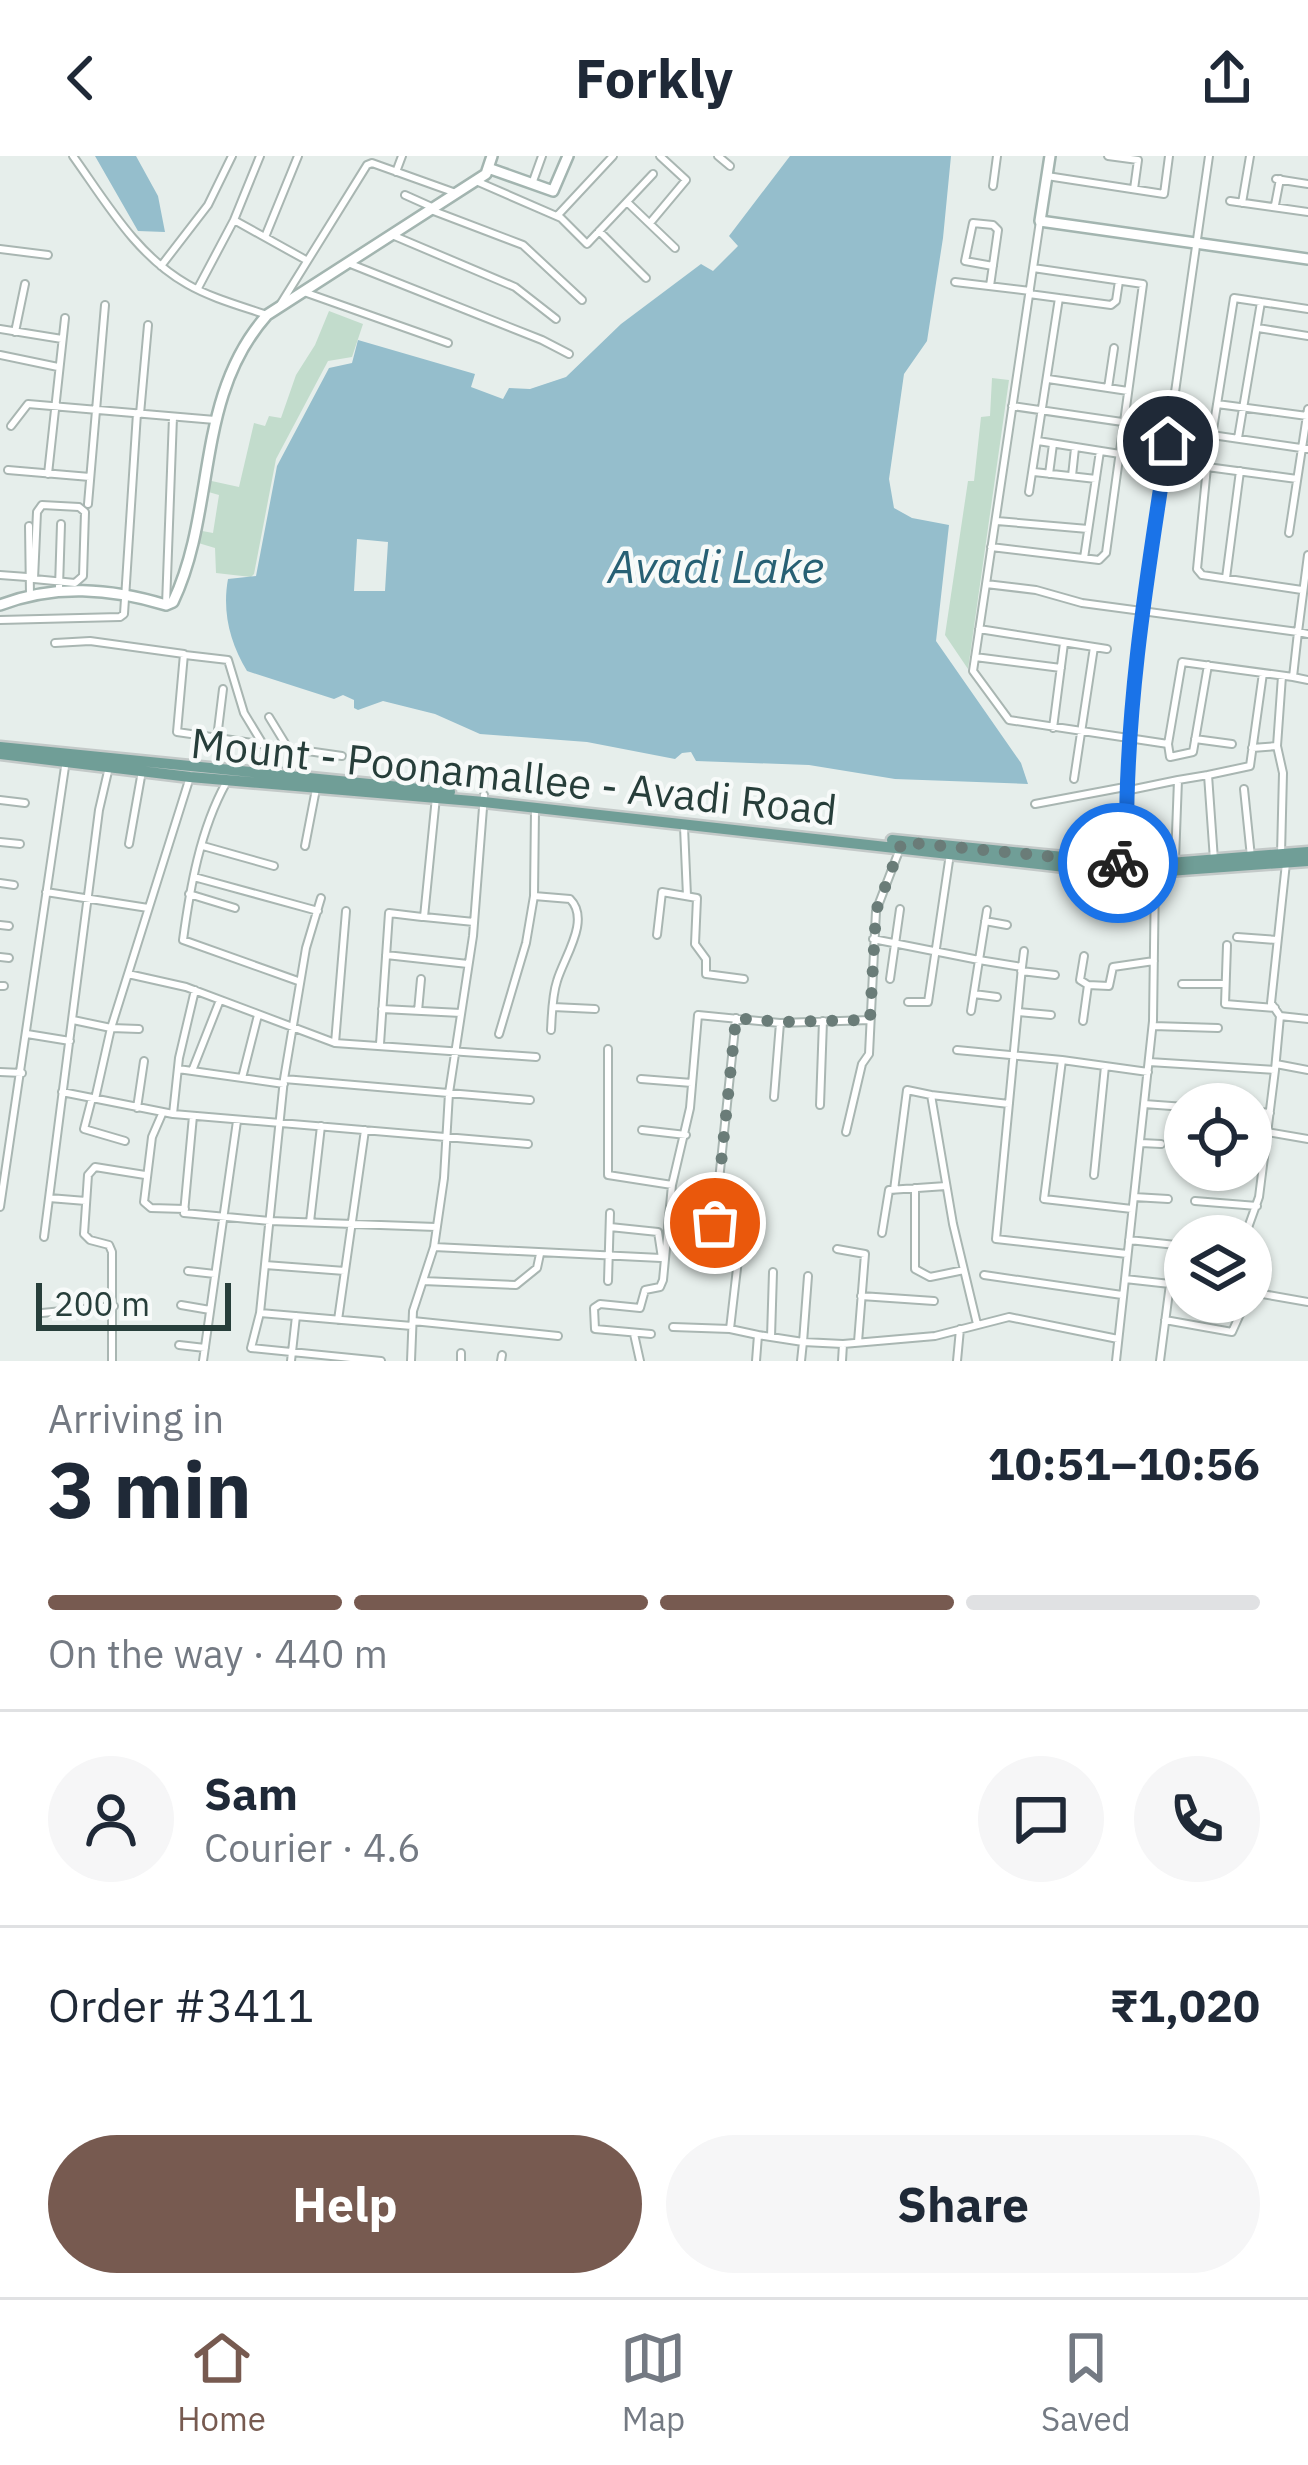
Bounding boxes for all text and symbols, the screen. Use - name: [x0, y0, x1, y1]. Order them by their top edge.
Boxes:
- text: Forkly: [575, 43, 733, 113]
- icon: back: [48, 45, 114, 111]
- icon: share: [1194, 45, 1260, 111]
- pin: [1117, 390, 1219, 492]
- icon: home: [1135, 408, 1201, 474]
- water label: Avadi Lake: [606, 537, 824, 595]
- street label: Mount - Poonamallee - Avadi Road: [188, 715, 840, 837]
- courier: [1058, 803, 1178, 923]
- icon: bike: [1085, 830, 1151, 896]
- map controls: [1164, 1083, 1272, 1323]
- button: locate: [1164, 1083, 1272, 1191]
- pin: [664, 1172, 766, 1274]
- icon: bag: [682, 1190, 748, 1256]
- button: layers: [1164, 1215, 1272, 1323]
- scale bar: [36, 1277, 231, 1330]
- text: 200 m: [54, 1282, 150, 1325]
- text: Arriving in: [48, 1393, 224, 1444]
- text: 10:51–10:56: [988, 1434, 1260, 1492]
- text: 3 min: [48, 1438, 252, 1539]
- text: On the way · 440 m: [48, 1628, 388, 1679]
- button: person: [48, 1756, 174, 1882]
- button: chat: [978, 1756, 1104, 1882]
- button: phone: [1134, 1756, 1260, 1882]
- text: Sam: [204, 1764, 298, 1822]
- text: Courier · 4.6: [204, 1822, 421, 1873]
- text: Order #3411: [48, 1976, 314, 2034]
- text: ₹1,020: [1110, 1976, 1260, 2034]
- button: Help: [48, 2135, 642, 2273]
- button: Share: [666, 2135, 1260, 2273]
- tab: Home: [177, 2325, 266, 2440]
- tab: Map: [620, 2325, 686, 2440]
- tab: Saved: [1041, 2325, 1131, 2440]

